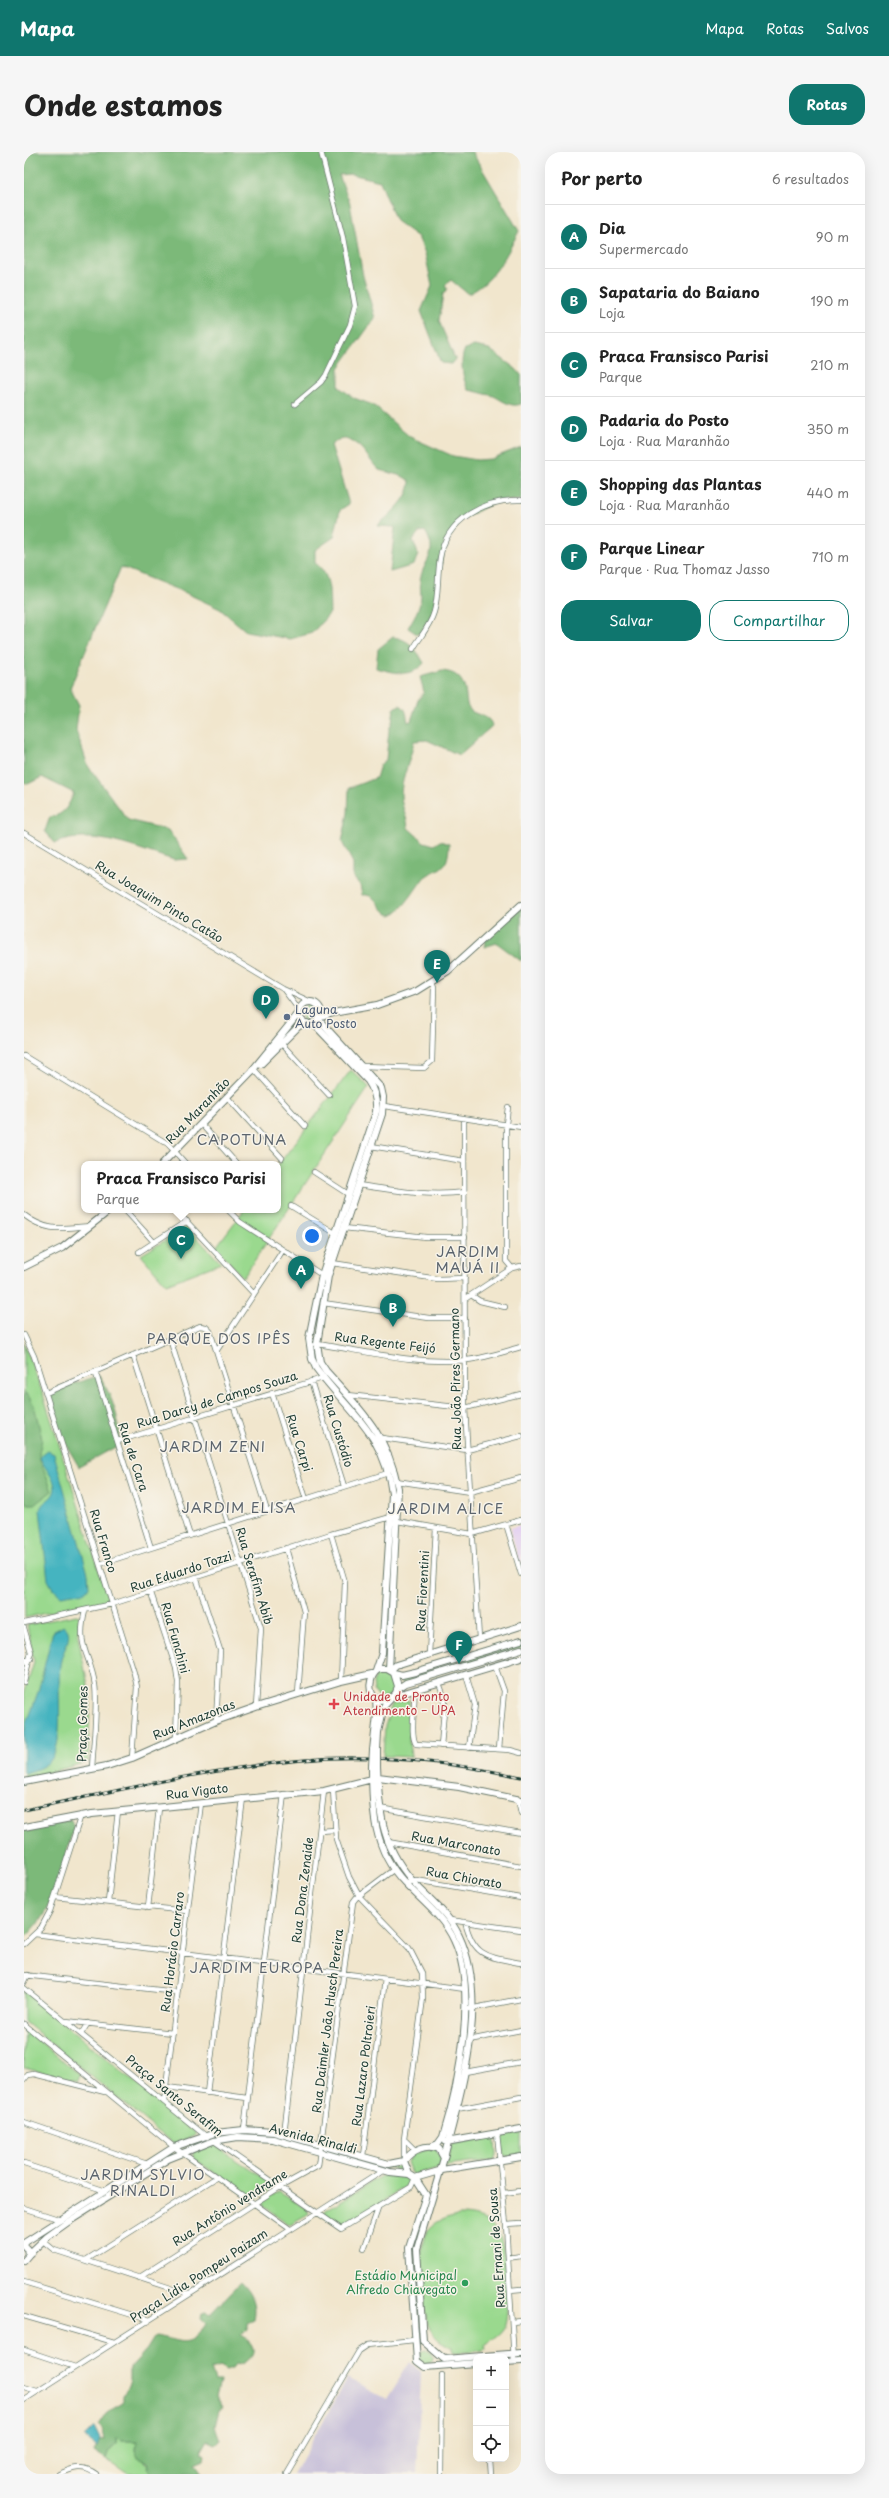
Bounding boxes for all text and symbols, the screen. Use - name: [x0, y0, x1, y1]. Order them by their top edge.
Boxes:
- text: Mapa: [20, 14, 75, 42]
- text: Mapa: [705, 18, 744, 39]
- text: Rotas: [766, 18, 804, 39]
- text: Salvos: [826, 18, 869, 39]
- text: Onde estamos: [24, 83, 223, 126]
- button: Rotas: [789, 84, 865, 125]
- text: Por perto: [561, 165, 642, 191]
- text: 6 resultados: [772, 169, 849, 188]
- text: Dia: [599, 216, 626, 239]
- text: A: [569, 227, 579, 246]
- text: 90 m: [816, 227, 849, 246]
- text: Supermercado: [599, 239, 689, 258]
- text: Sapataria do Baiano: [599, 280, 760, 303]
- text: B: [570, 291, 578, 310]
- text: 190 m: [810, 291, 849, 310]
- text: Loja: [599, 303, 625, 322]
- text: Praca Fransisco Parisi: [599, 344, 769, 367]
- text: C: [569, 355, 579, 374]
- text: 210 m: [810, 355, 849, 374]
- text: Parque: [599, 367, 642, 386]
- text: Padaria do Posto: [599, 408, 729, 431]
- text: D: [569, 419, 579, 438]
- text: 350 m: [807, 419, 849, 438]
- text: Loja · Rua Maranhão: [599, 431, 730, 450]
- text: Shopping das Plantas: [599, 472, 762, 495]
- text: E: [570, 483, 578, 502]
- text: 440 m: [806, 483, 849, 502]
- text: Loja · Rua Maranhão: [599, 495, 730, 514]
- text: Parque Linear: [599, 536, 705, 559]
- text: F: [570, 547, 578, 566]
- text: 710 m: [812, 547, 849, 566]
- text: Parque · Rua Thomaz Jasso: [599, 559, 770, 578]
- button: Salvar: [561, 600, 701, 641]
- button: Compartilhar: [709, 600, 849, 641]
- street label: Rua Joaquim Pinto Catão: [92, 856, 227, 947]
- pin: E: [424, 950, 450, 983]
- pin: D: [253, 986, 279, 1019]
- place label: Laguna Auto Posto: [295, 1000, 357, 1032]
- marker: Laguna Auto Posto: [282, 1012, 292, 1022]
- street label: Rua Maranhão: [161, 1073, 234, 1147]
- district label: CAPOTUNA: [197, 1129, 287, 1150]
- popup: [81, 1161, 281, 1213]
- text: Praca Fransisco Parisi: [96, 1166, 266, 1189]
- text: Parque: [96, 1189, 139, 1208]
- pin: C: [168, 1226, 194, 1259]
- your location: [302, 1226, 322, 1246]
- district label: JARDIM MAUÁ II: [436, 1241, 500, 1278]
- pin: A: [288, 1256, 314, 1289]
- pin: B: [380, 1294, 406, 1327]
- street label: Rua João Pires Germano: [445, 1307, 465, 1450]
- street label: Rua Regente Feijó: [333, 1327, 437, 1357]
- district label: PARQUE DOS IPÊS: [147, 1328, 291, 1349]
- street label: Rua Darcy de Campos Souza: [134, 1366, 300, 1432]
- street label: Rua Custódio: [319, 1392, 359, 1470]
- street label: Rua Carpi: [282, 1412, 318, 1474]
- street label: Rua de Cara: [114, 1420, 154, 1494]
- district label: JARDIM ZENI: [160, 1436, 266, 1457]
- district label: JARDIM ELISA: [182, 1497, 296, 1518]
- district label: JARDIM ALICE: [388, 1498, 504, 1519]
- street label: Rua Franco: [86, 1507, 122, 1575]
- street label: Rua Serafim Abib: [232, 1525, 278, 1627]
- street label: Rua Eduardo Tozzi: [128, 1546, 234, 1596]
- street label: Rua Fiorentini: [411, 1550, 433, 1632]
- street label: Rua Funchini: [157, 1600, 195, 1676]
- pin: F: [446, 1631, 472, 1664]
- street label: Praça Gomes: [72, 1685, 92, 1762]
- place label: Unidade de Pronto Atendimento – UPA: [343, 1687, 456, 1719]
- street label: Rua Amazonas: [150, 1694, 238, 1744]
- marker: Unidade de Pronto Atendimento – UPA: [328, 1698, 340, 1710]
- street label: Rua Vigato: [165, 1778, 229, 1804]
- street label: Rua Marconato: [410, 1826, 503, 1860]
- street label: Rua Dona Zenaide: [287, 1836, 317, 1944]
- street label: Rua Chiorato: [425, 1861, 504, 1893]
- street label: Rua Horácio Carraro: [156, 1890, 188, 2013]
- street label: Rua Daimler João Husch Pereira: [307, 1927, 347, 2114]
- district label: JARDIM EUROPA: [190, 1957, 324, 1978]
- street label: Rua Lazaro Poltroieri: [347, 2004, 379, 2127]
- street label: Praça Santo Serafim: [122, 2050, 227, 2140]
- street label: Avenida Rinaldi: [268, 2118, 359, 2158]
- district label: JARDIM SYLVIO RINALDI: [80, 2164, 206, 2201]
- street label: Rua Antônio vendrame: [168, 2164, 290, 2250]
- street label: Rua Ernani de Sousa: [483, 2187, 509, 2309]
- street label: Praça Lídia Pompeu Paizam: [126, 2224, 271, 2327]
- place label: Estádio Municipal Alfredo Chiavegato: [346, 2266, 457, 2298]
- marker: Estádio Municipal Alfredo Chiavegato: [460, 2278, 470, 2288]
- map controls: [473, 2354, 509, 2462]
- button: +: [473, 2354, 509, 2390]
- button: −: [473, 2390, 509, 2426]
- button: locate: [473, 2426, 509, 2462]

